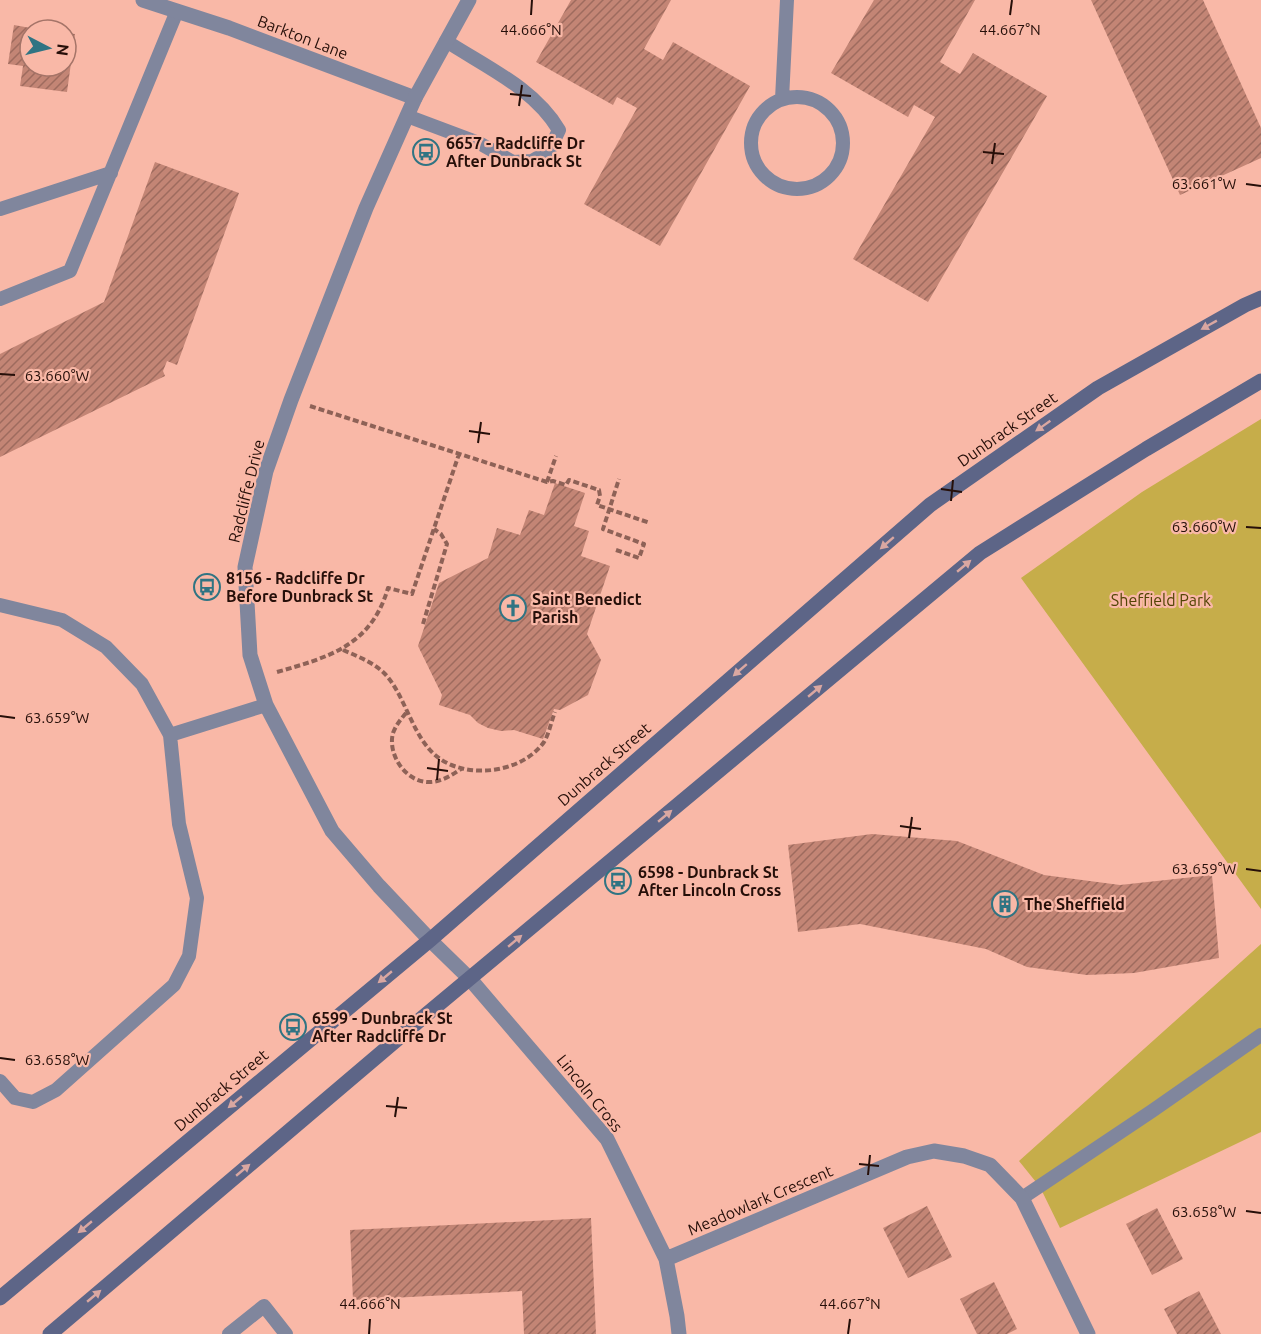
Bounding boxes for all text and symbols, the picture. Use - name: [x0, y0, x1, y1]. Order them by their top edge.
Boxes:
- street label: Barkton Lane: [255, 12, 351, 62]
- north arrow: [18, 18, 78, 78]
- text: 44.666°N: [500, 21, 562, 38]
- text: 44.667°N: [979, 21, 1041, 38]
- text: N: [53, 43, 73, 57]
- place label: 6657 - Radcliffe Dr After Dunbrack St: [446, 134, 585, 170]
- bus stop icon: 6657 - Radcliffe Dr After Dunbrack St: [411, 137, 441, 167]
- text: 63.661°W: [1172, 175, 1236, 192]
- one-way arrow: [1200, 320, 1217, 330]
- text: 63.660°W: [25, 367, 89, 384]
- street label: Dunbrack Street: [954, 388, 1061, 470]
- one-way arrow: [1035, 420, 1051, 432]
- street label: Radcliffe Drive: [225, 438, 267, 544]
- text: 63.660°W: [1172, 518, 1236, 535]
- one-way arrow: [879, 536, 895, 549]
- one-way arrow: [956, 560, 972, 573]
- place label: 8156 - Radcliffe Dr Before Dunbrack St: [226, 569, 373, 605]
- bus stop icon: 8156 - Radcliffe Dr Before Dunbrack St: [192, 572, 222, 602]
- place label: Saint Benedict Parish: [532, 590, 642, 626]
- park label: Sheffield Park: [1111, 591, 1211, 609]
- church icon: Saint Benedict Parish: [498, 593, 528, 623]
- one-way arrow: [732, 664, 747, 677]
- one-way arrow: [807, 685, 823, 698]
- text: 63.659°W: [25, 709, 89, 726]
- street label: Dunbrack Street: [554, 718, 655, 809]
- one-way arrow: [657, 810, 673, 823]
- text: 63.659°W: [1172, 860, 1236, 877]
- place label: 6598 - Dunbrack St After Lincoln Cross: [638, 863, 781, 899]
- bus stop icon: 6598 - Dunbrack St After Lincoln Cross: [603, 866, 633, 896]
- building icon: The Sheffield: [990, 889, 1020, 919]
- place label: The Sheffield: [1024, 895, 1125, 913]
- one-way arrow: [507, 935, 523, 948]
- one-way arrow: [377, 971, 393, 984]
- place label: 6599 - Dunbrack St After Radcliffe Dr: [312, 1009, 453, 1045]
- bus stop icon: 6599 - Dunbrack St After Radcliffe Dr: [278, 1012, 308, 1042]
- street label: Dunbrack Street: [170, 1045, 272, 1135]
- text: 63.658°W: [25, 1051, 89, 1068]
- street label: Lincoln Cross: [553, 1051, 627, 1135]
- one-way arrow: [228, 1095, 243, 1108]
- street label: Meadowlark Crescent: [685, 1161, 836, 1239]
- one-way arrow: [235, 1164, 250, 1177]
- text: 63.658°W: [1172, 1203, 1236, 1220]
- one-way arrow: [77, 1220, 93, 1233]
- one-way arrow: [86, 1290, 101, 1303]
- text: 44.666°N: [339, 1295, 401, 1312]
- text: 44.667°N: [819, 1295, 881, 1312]

